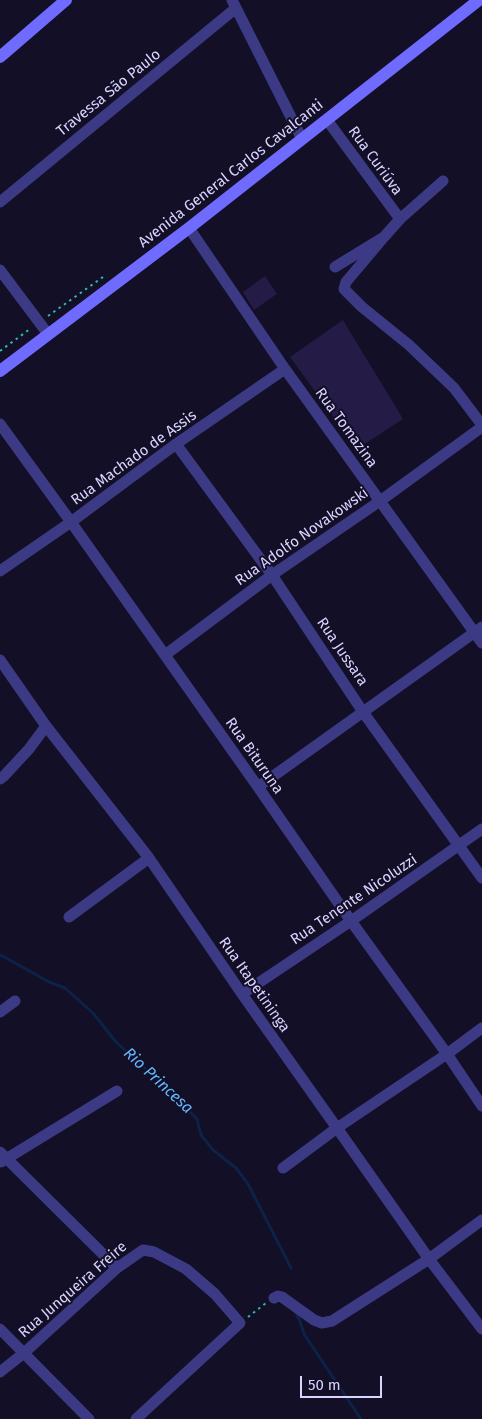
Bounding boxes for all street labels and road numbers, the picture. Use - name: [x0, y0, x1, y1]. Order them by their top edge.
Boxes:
- street label: Travessa São Paulo: [53, 45, 165, 141]
- street label: Avenida General Carlos Cavalcanti: [135, 96, 327, 252]
- street label: Rua Curiúva: [344, 123, 406, 199]
- street label: Rua Tomazina: [311, 385, 381, 471]
- street label: Rua Machado de Assis: [68, 407, 200, 509]
- street label: Rua Adolfo Novakowski: [232, 484, 372, 590]
- street label: Rua Jussara: [313, 614, 371, 690]
- street label: Rua Bituruna: [221, 714, 287, 798]
- street label: Rua Tenente Nicoluzzi: [287, 851, 421, 949]
- street label: Rua Itapetininga: [214, 934, 294, 1036]
- street label: Rua Junqueira Freire: [15, 1238, 131, 1342]

